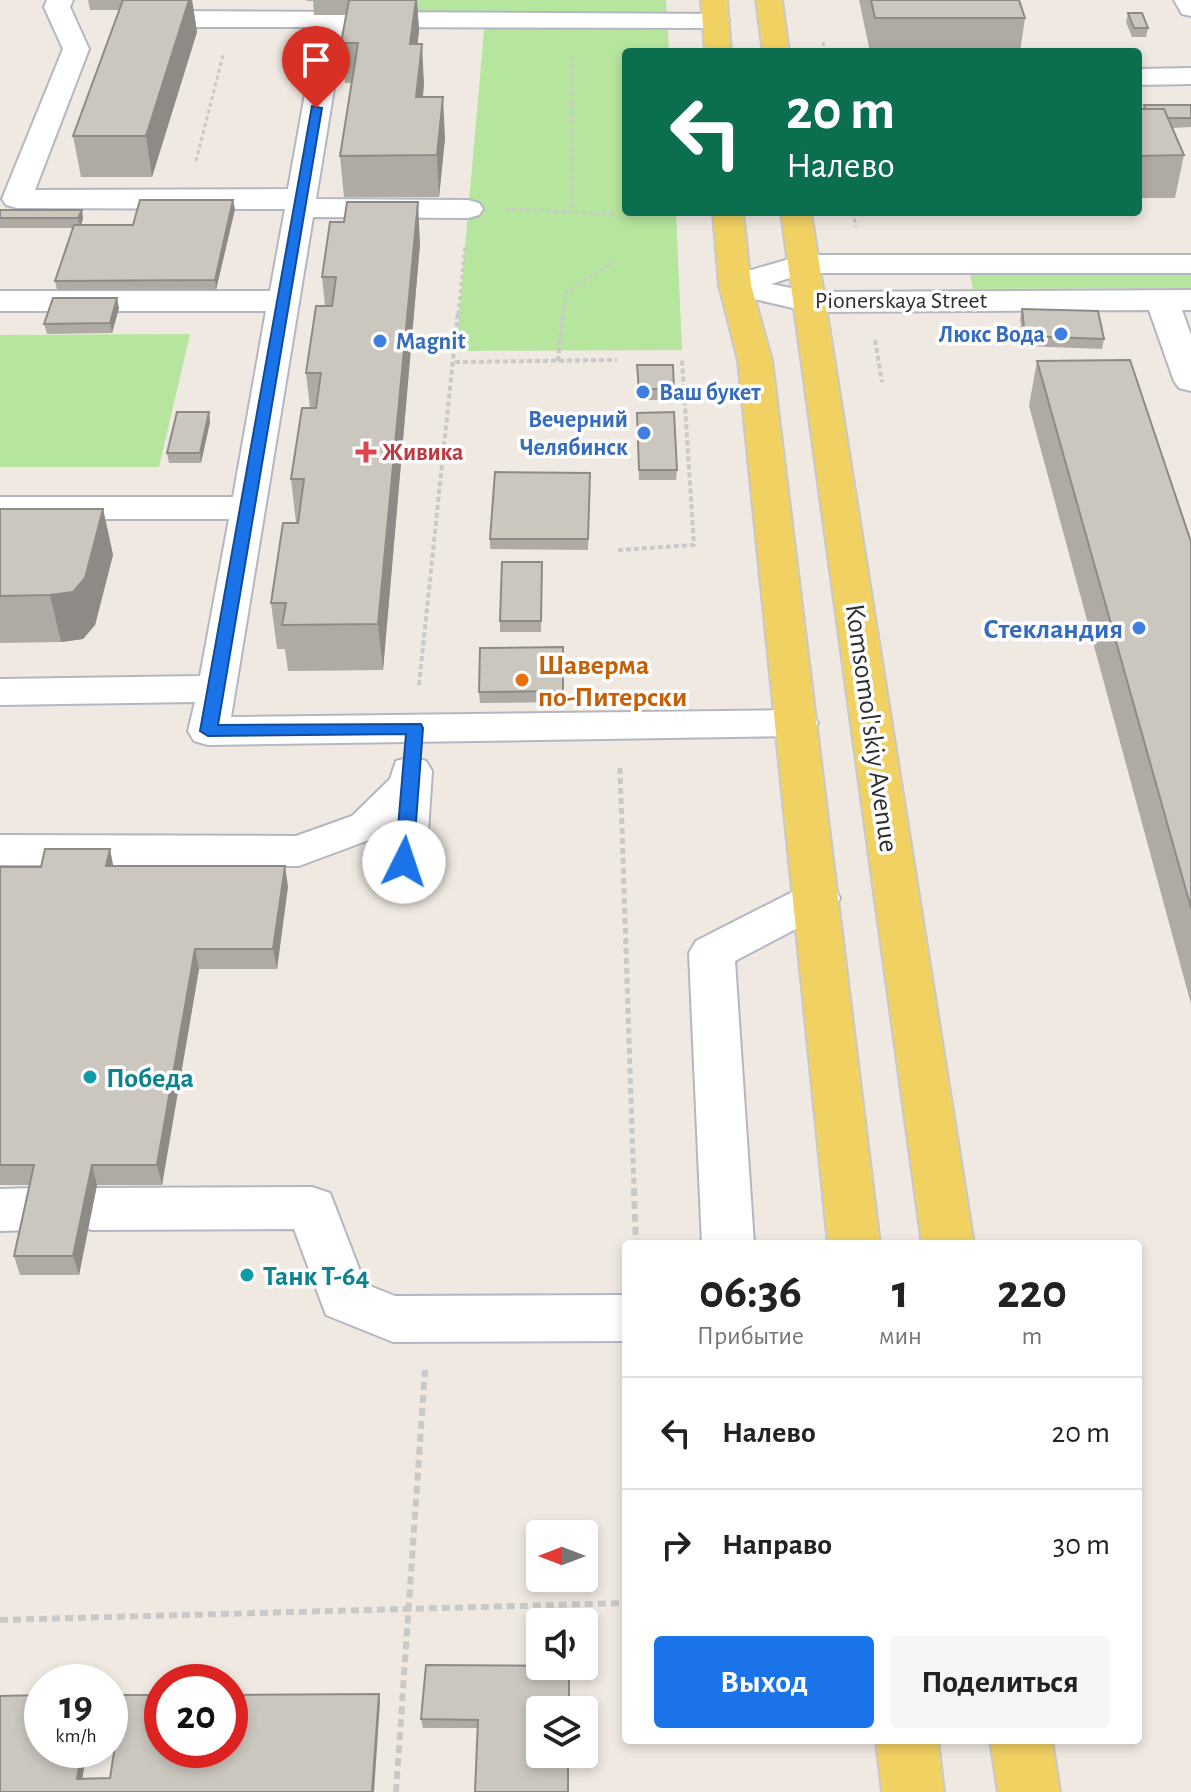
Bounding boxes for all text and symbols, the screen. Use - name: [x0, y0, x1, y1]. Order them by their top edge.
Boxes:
- pin: [282, 26, 350, 108]
- icon: arrive: [294, 38, 338, 82]
- icon: left: [654, 80, 758, 184]
- text: 20 m: [786, 83, 895, 139]
- text: Налево: [786, 148, 895, 184]
- street label: Pionerskaya Street: [815, 289, 988, 313]
- place label: Люкс Вода: [939, 323, 1045, 347]
- marker: Люкс Вода: [1052, 325, 1070, 343]
- place label: Magnit: [396, 330, 466, 354]
- marker: Magnit: [371, 332, 389, 350]
- place label: Ваш букет: [659, 381, 761, 405]
- marker: Ваш букет: [634, 383, 652, 401]
- place label: Вечерний Челябинск: [519, 408, 628, 460]
- marker: Вечерний Челябинск: [635, 424, 653, 442]
- place label: Живика: [382, 441, 463, 465]
- marker: Живика: [357, 443, 375, 461]
- street label: Komsomol'skiy Avenue: [840, 602, 902, 854]
- place label: Стекландия: [983, 616, 1123, 644]
- marker: Стекландия: [1130, 619, 1148, 637]
- place label: Шаверма по-Питерски: [538, 652, 687, 712]
- marker: Шаверма по-Питерски: [513, 671, 531, 689]
- position arrow: [362, 820, 446, 904]
- place label: Победа: [106, 1065, 194, 1093]
- marker: Победа: [81, 1068, 99, 1086]
- place label: Танк Т-64: [263, 1263, 370, 1291]
- marker: Танк Т-64: [238, 1266, 256, 1284]
- text: 06:36: [699, 1269, 802, 1317]
- text: 1: [892, 1269, 909, 1317]
- text: 220: [997, 1269, 1067, 1317]
- text: Прибытие: [697, 1323, 804, 1349]
- text: мин: [879, 1323, 922, 1349]
- text: m: [1022, 1323, 1042, 1349]
- icon: left: [654, 1411, 698, 1455]
- text: Налево: [722, 1418, 816, 1448]
- text: 20 m: [1052, 1418, 1110, 1448]
- north arrow: [526, 1520, 598, 1592]
- map controls: [526, 1520, 598, 1768]
- icon: right: [654, 1523, 698, 1567]
- text: Направо: [722, 1530, 832, 1560]
- text: 30 m: [1053, 1530, 1110, 1560]
- button: sound: [526, 1608, 598, 1680]
- button: Выход: [654, 1636, 874, 1728]
- button: Поделиться: [890, 1636, 1110, 1728]
- speed limit sign: 20: [144, 1664, 248, 1768]
- text: 19: [59, 1686, 93, 1726]
- button: layers: [526, 1696, 598, 1768]
- text: km/h: [55, 1726, 97, 1746]

